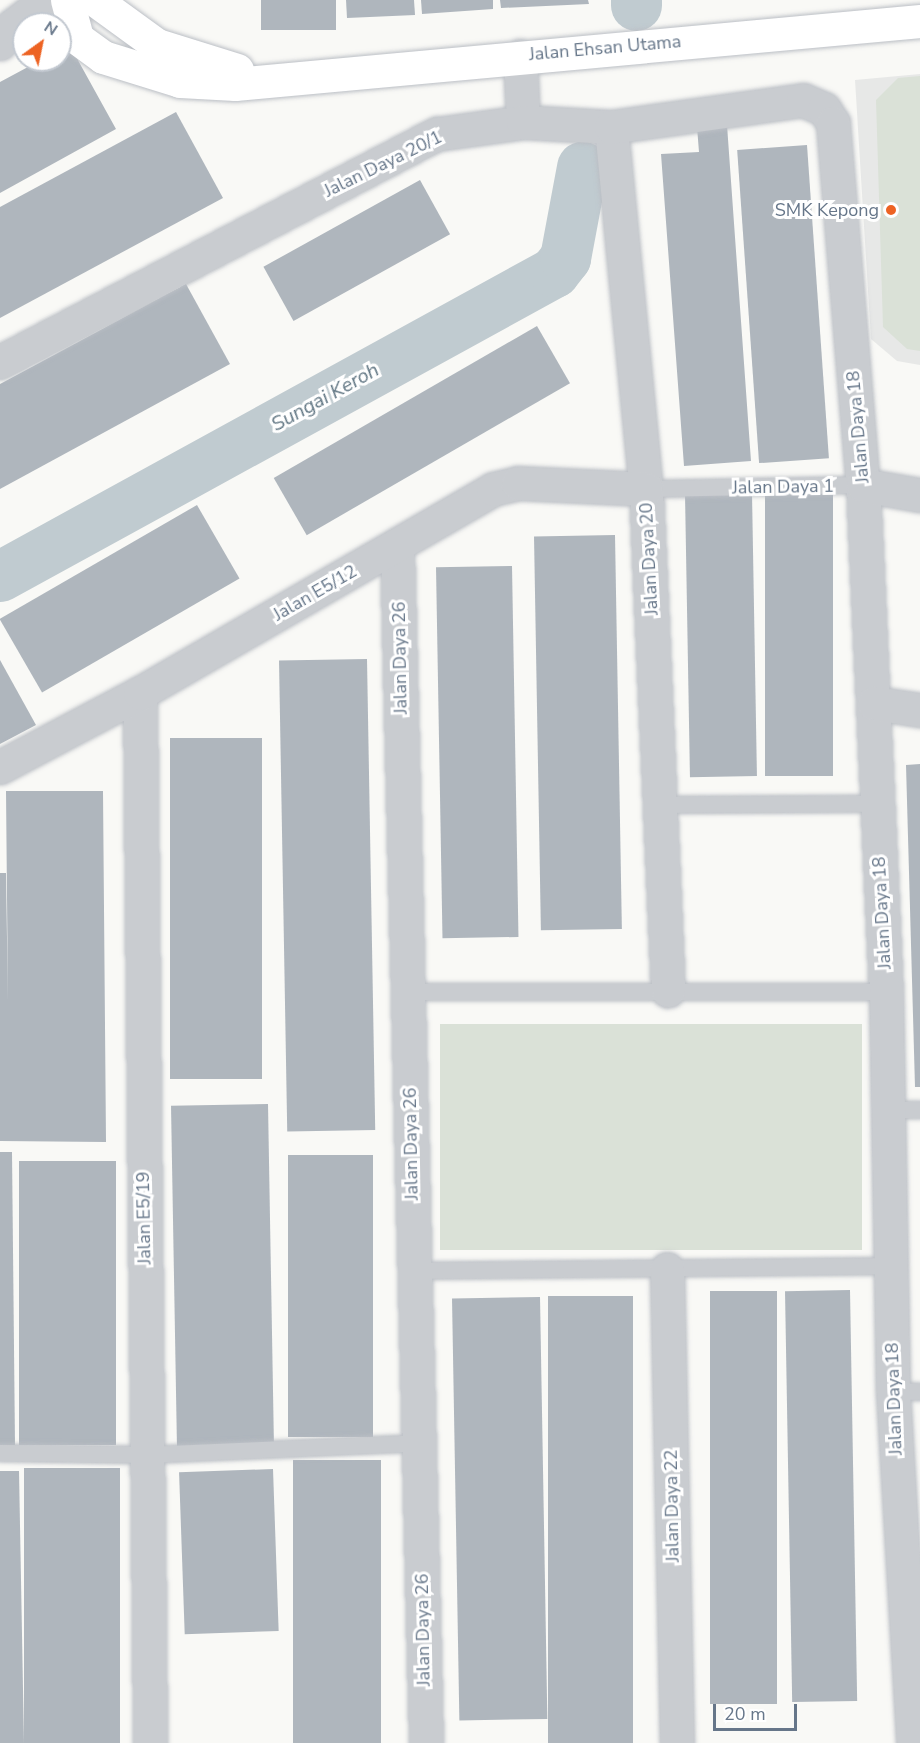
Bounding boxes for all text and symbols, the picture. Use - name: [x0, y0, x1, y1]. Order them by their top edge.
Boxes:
- north arrow: [12, 12, 72, 72]
- text: N: [40, 16, 62, 41]
- street label: Jalan Ehsan Utama: [528, 31, 682, 65]
- street label: Jalan Daya 20/1: [320, 126, 446, 202]
- place label: SMK Kepong: [775, 199, 879, 221]
- marker: SMK Kepong: [884, 203, 898, 217]
- water label: Sungai Keroh: [267, 358, 383, 436]
- street label: Jalan Daya 18: [842, 370, 874, 484]
- street label: Jalan Daya 1: [732, 475, 834, 499]
- street label: Jalan Daya 20: [635, 502, 663, 616]
- street label: Jalan E5/12: [269, 560, 361, 626]
- street label: Jalan Daya 26: [388, 601, 412, 715]
- street label: Jalan Daya 18: [868, 856, 896, 970]
- street label: Jalan Daya 26: [399, 1087, 423, 1201]
- street label: Jalan E5/19: [132, 1171, 156, 1265]
- street label: Jalan Daya 18: [881, 1342, 907, 1456]
- street label: Jalan Daya 22: [660, 1449, 684, 1563]
- street label: Jalan Daya 26: [411, 1573, 435, 1687]
- scale bar: [716, 1692, 800, 1730]
- text: 20 m: [724, 1702, 766, 1726]

